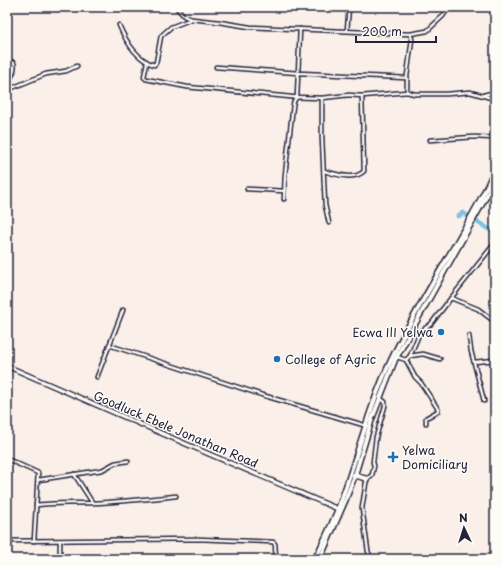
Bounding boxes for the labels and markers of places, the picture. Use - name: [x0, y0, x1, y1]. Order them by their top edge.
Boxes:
- place label: Ecwa III Yelwa: [352, 323, 434, 341]
- marker: Ecwa III Yelwa: [436, 327, 446, 337]
- place label: College of Agric: [285, 350, 376, 368]
- marker: College of Agric: [272, 354, 282, 364]
- place label: Yelwa Domiciliary: [402, 441, 468, 473]
- marker: Yelwa Domiciliary: [387, 451, 399, 463]

